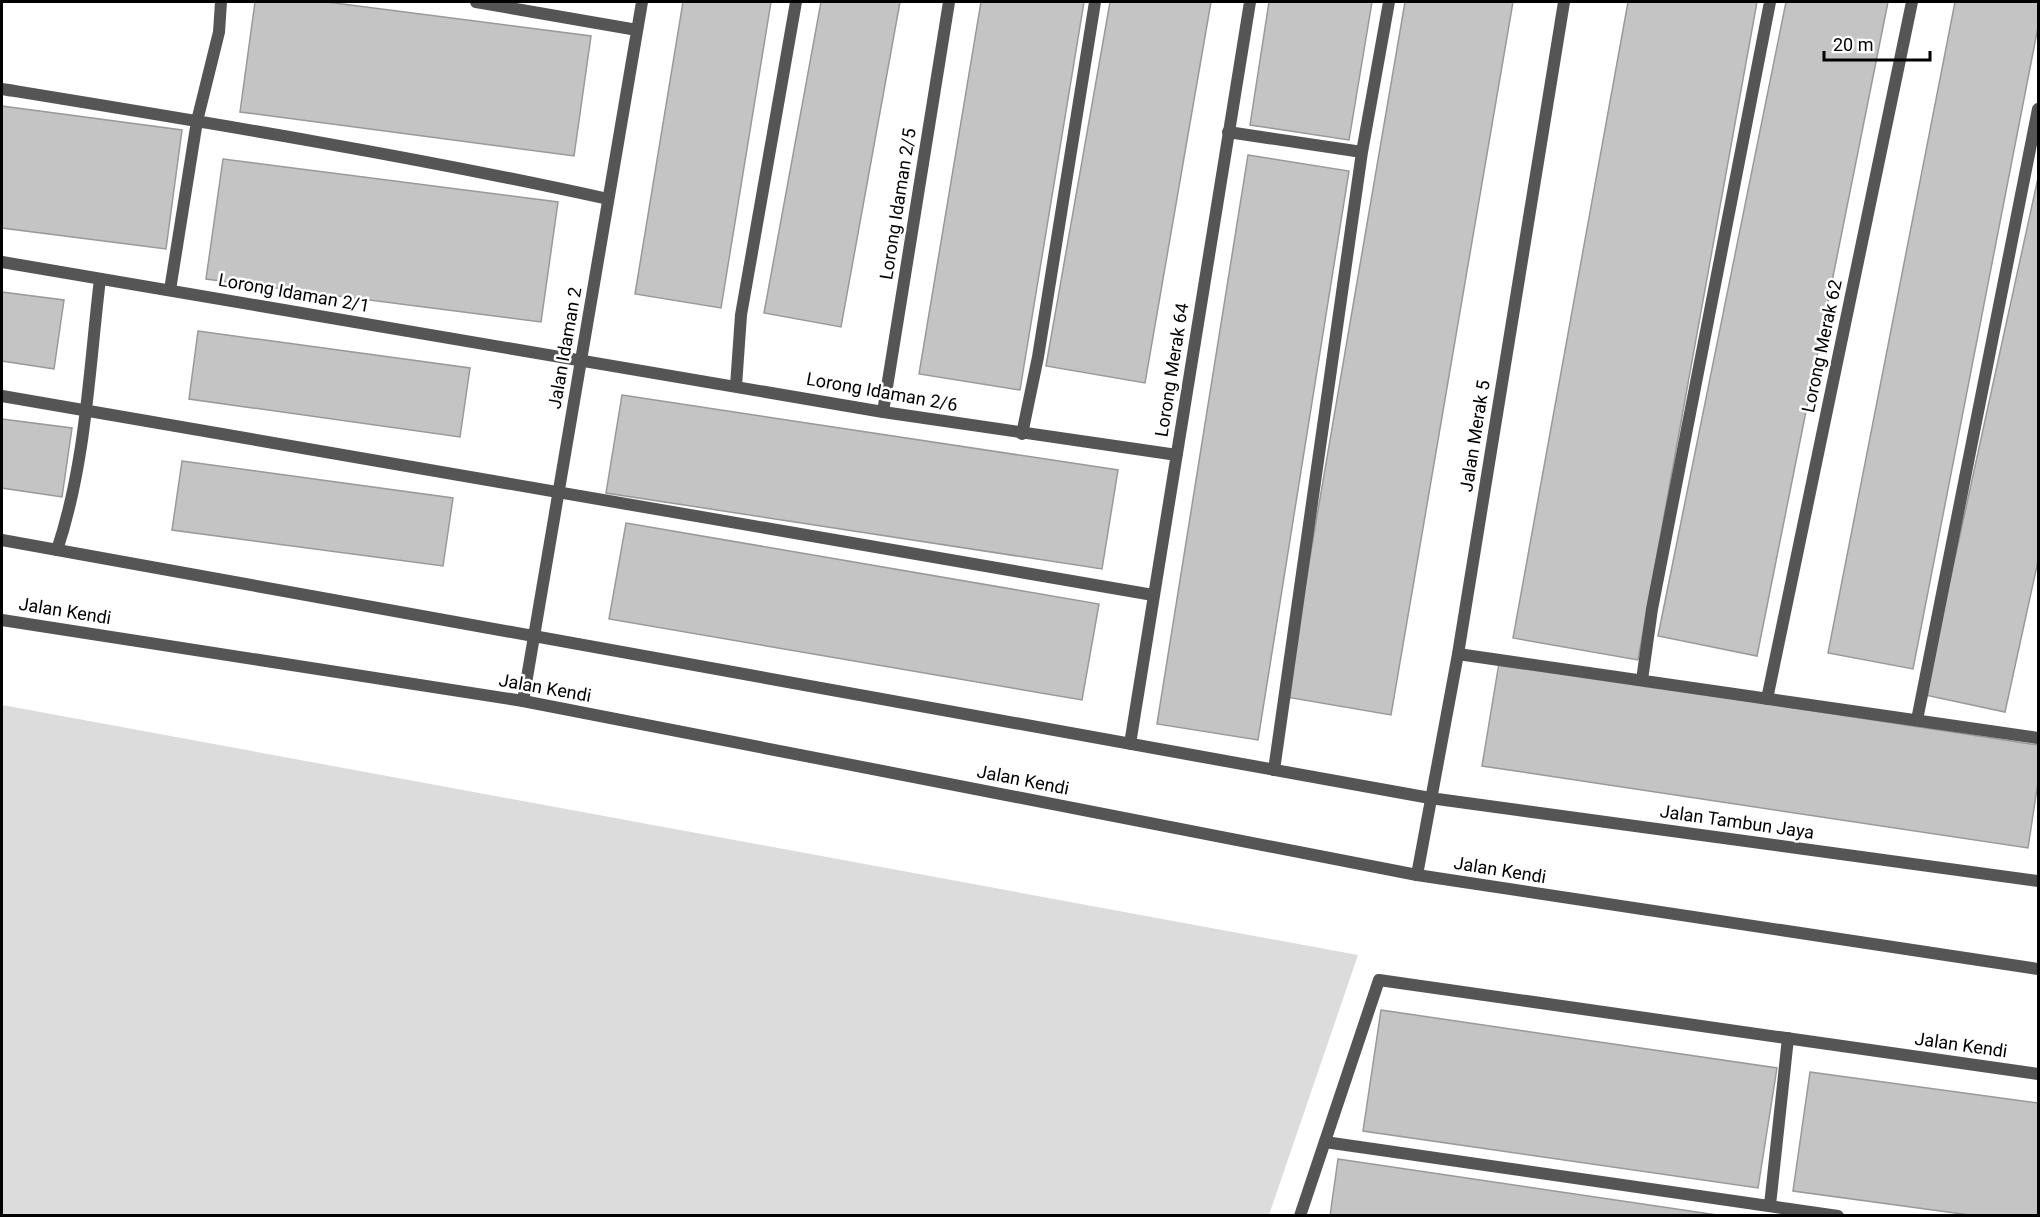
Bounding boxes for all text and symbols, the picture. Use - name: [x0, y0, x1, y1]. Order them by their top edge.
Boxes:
- scale bar: [1824, 24, 1930, 62]
- text: 20 m: [1833, 34, 1873, 55]
- street label: Lorong Idaman 2/5: [875, 127, 920, 281]
- street label: Lorong Idaman 2/1: [217, 269, 371, 316]
- street label: Lorong Merak 62: [1797, 278, 1846, 414]
- street label: Jalan Idaman 2: [543, 285, 586, 410]
- street label: Lorong Merak 64: [1151, 301, 1192, 438]
- street label: Lorong Idaman 2/6: [805, 368, 959, 415]
- street label: Jalan Merak 5: [1455, 379, 1494, 493]
- street label: Jalan Kendi: [17, 593, 113, 628]
- street label: Jalan Kendi: [497, 669, 593, 706]
- street label: Jalan Kendi: [975, 760, 1071, 799]
- street label: Jalan Tambun Jaya: [1659, 800, 1816, 843]
- street label: Jalan Kendi: [1452, 852, 1548, 887]
- street label: Jalan Kendi: [1913, 1028, 2009, 1061]

